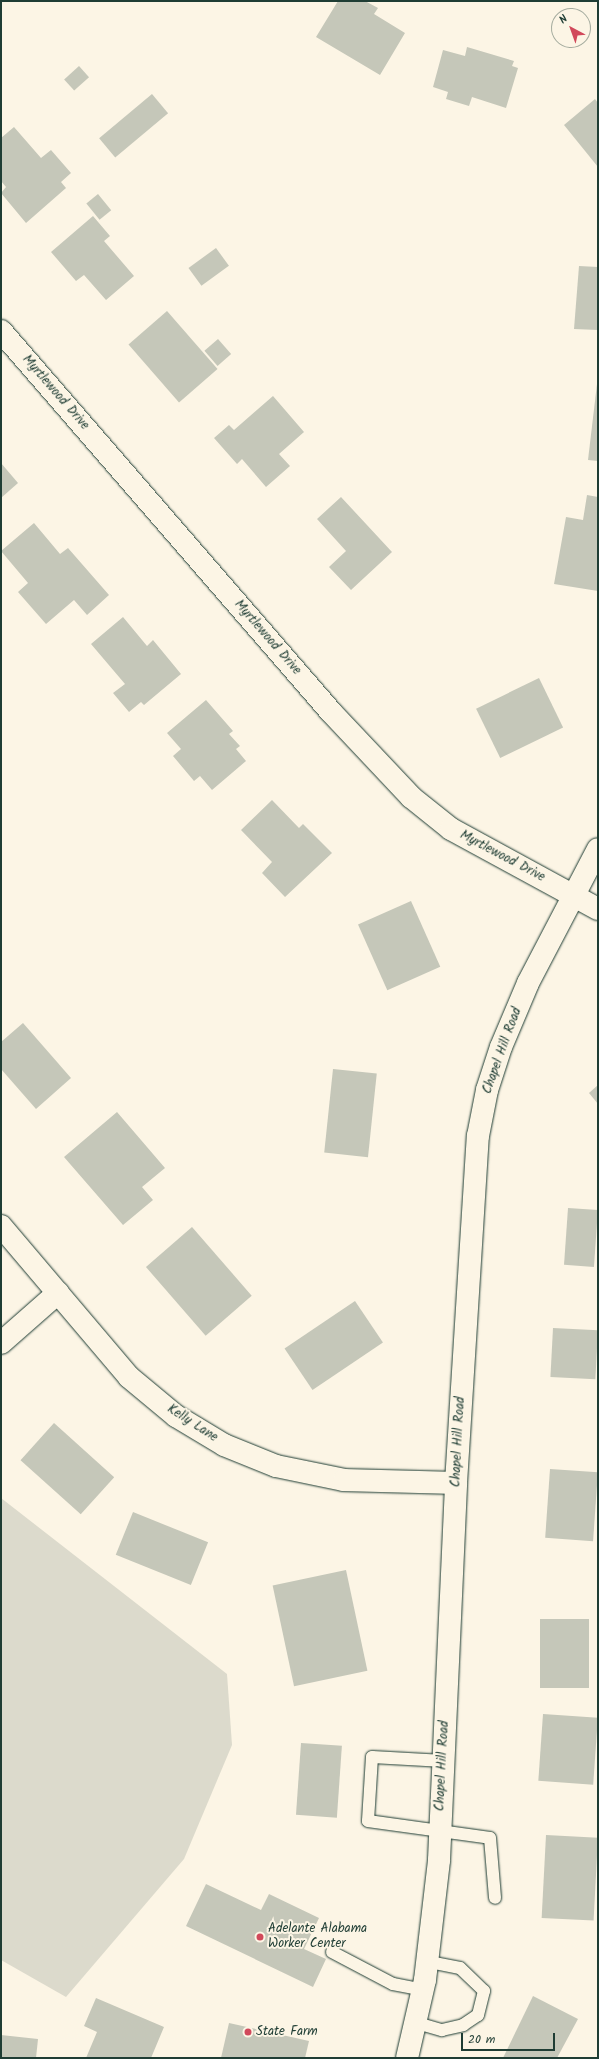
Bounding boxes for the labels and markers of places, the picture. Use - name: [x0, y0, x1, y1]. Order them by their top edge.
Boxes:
- place label: Adelante Alabama Worker Center: [268, 1922, 367, 1953]
- marker: Adelante Alabama Worker Center: [255, 1932, 265, 1942]
- place label: State Farm: [256, 2024, 318, 2040]
- marker: State Farm: [243, 2027, 253, 2037]

